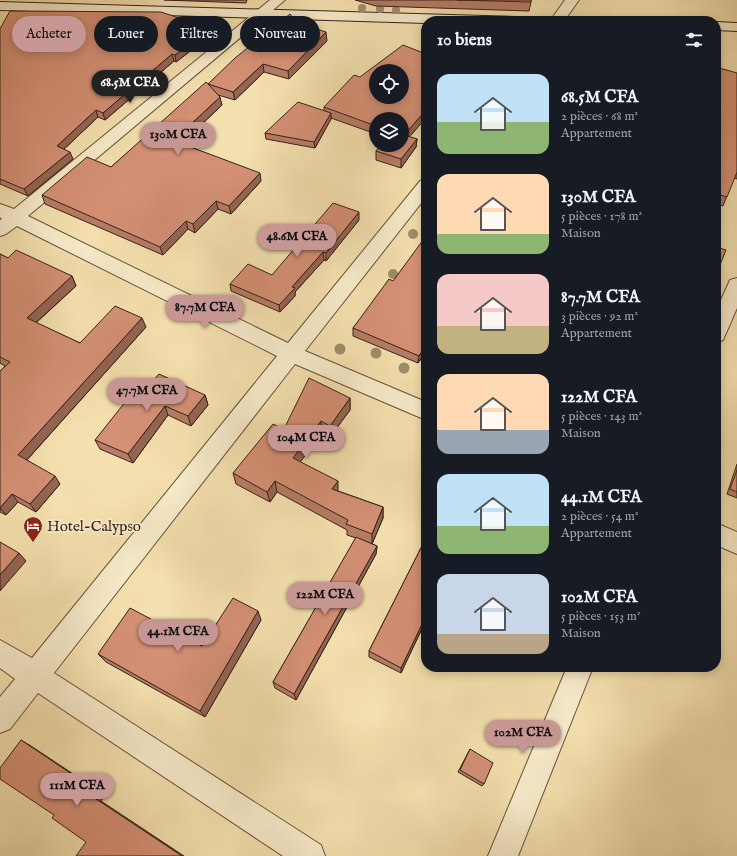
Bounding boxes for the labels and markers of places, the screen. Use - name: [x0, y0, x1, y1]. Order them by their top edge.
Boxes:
- pin: 68.5M CFA: [84, 70, 176, 104]
- pin: 130M CFA: [137, 122, 219, 156]
- pin: 48.6M CFA: [251, 224, 343, 258]
- pin: 87.7M CFA: [159, 295, 251, 329]
- pin: 47.7M CFA: [101, 378, 193, 412]
- pin: 104M CFA: [265, 425, 347, 459]
- hotel icon: Hotel-Calypso: [22, 515, 44, 543]
- place label: Hotel-Calypso: [47, 517, 141, 536]
- pin: 122M CFA: [284, 582, 366, 616]
- pin: 44.1M CFA: [132, 619, 224, 653]
- pin: 102M CFA: [482, 720, 564, 754]
- pin: 111M CFA: [36, 773, 118, 807]

